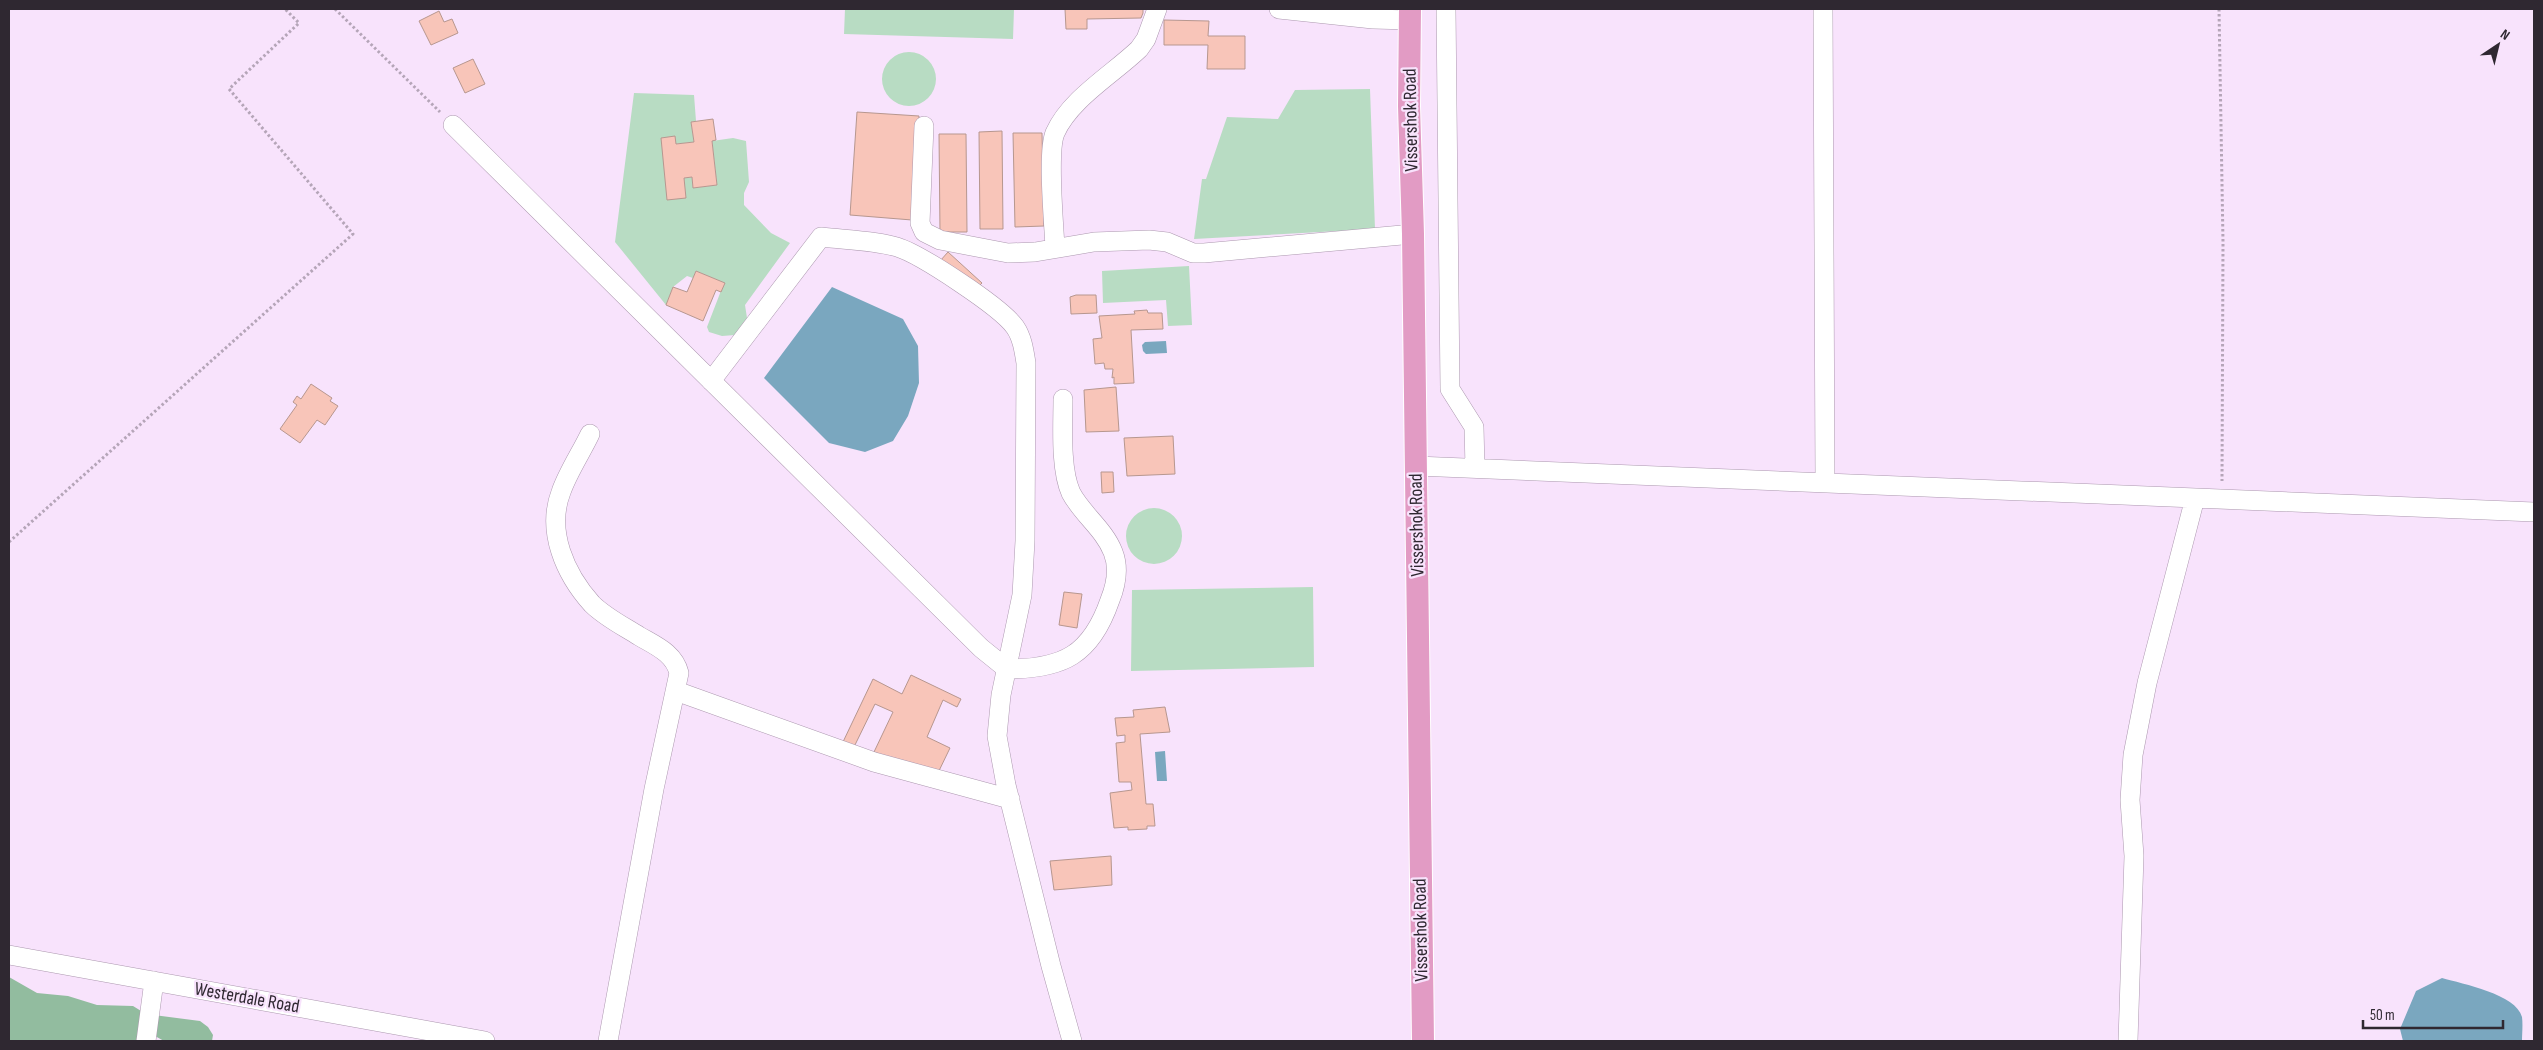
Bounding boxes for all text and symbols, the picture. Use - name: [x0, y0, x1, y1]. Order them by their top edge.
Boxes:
- north arrow: [2473, 20, 2523, 70]
- text: N: [2497, 26, 2513, 44]
- street label: Vissershok Road: [1399, 68, 1423, 172]
- street label: Vissershok Road: [1405, 473, 1429, 577]
- street label: Vissershok Road: [1409, 878, 1433, 982]
- street label: Westerdale Road: [193, 977, 301, 1019]
- scale bar: [2363, 998, 2503, 1030]
- text: 50 m: [2370, 1006, 2395, 1025]

